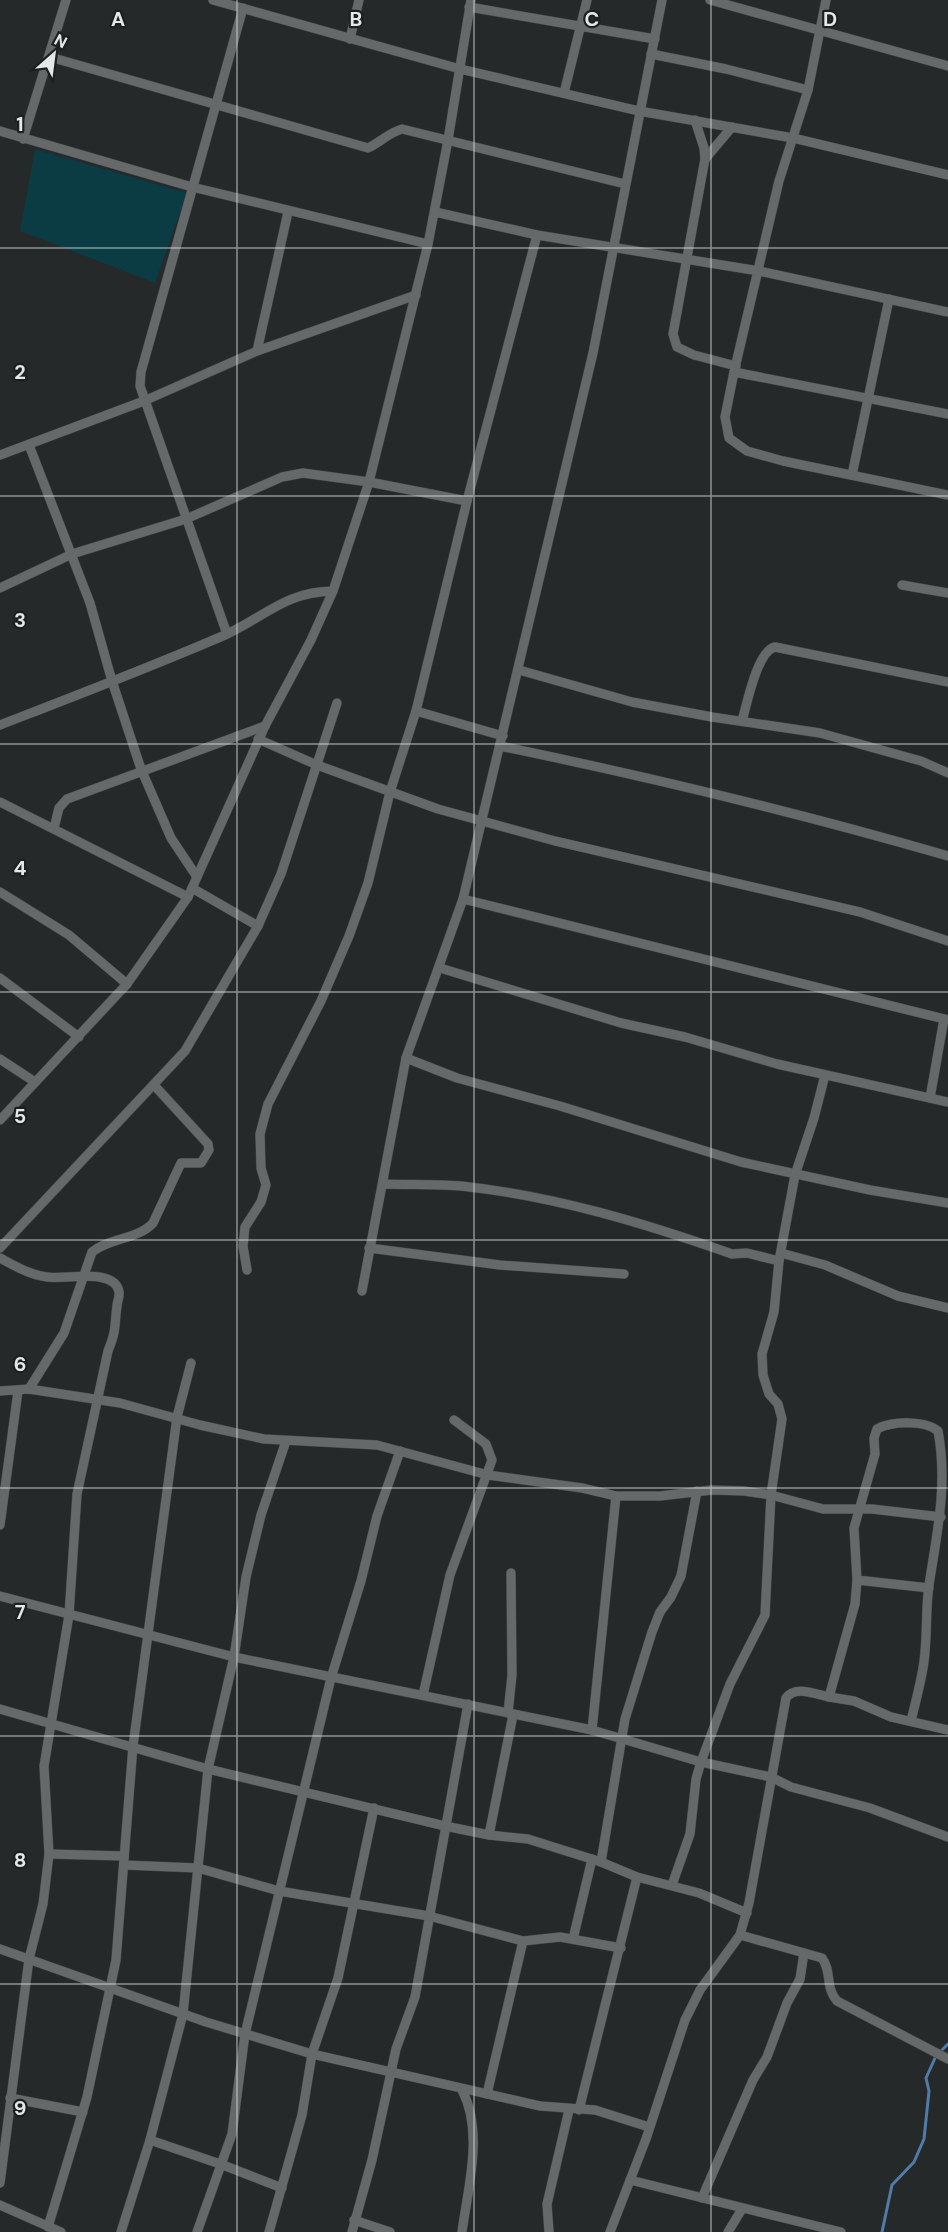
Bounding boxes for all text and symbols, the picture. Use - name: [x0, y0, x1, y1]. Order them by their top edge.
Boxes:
- text: A: [111, 6, 125, 32]
- text: B: [350, 6, 362, 32]
- text: C: [585, 6, 599, 32]
- text: D: [823, 6, 837, 32]
- north arrow: [24, 24, 84, 84]
- text: N: [51, 29, 71, 53]
- text: 1: [16, 111, 24, 137]
- text: 2: [14, 359, 26, 385]
- text: 3: [14, 607, 26, 633]
- text: 4: [14, 855, 27, 881]
- text: 5: [14, 1103, 26, 1129]
- text: 6: [14, 1351, 26, 1377]
- text: 7: [15, 1599, 26, 1625]
- text: 8: [14, 1847, 26, 1873]
- text: 9: [14, 2095, 26, 2121]

